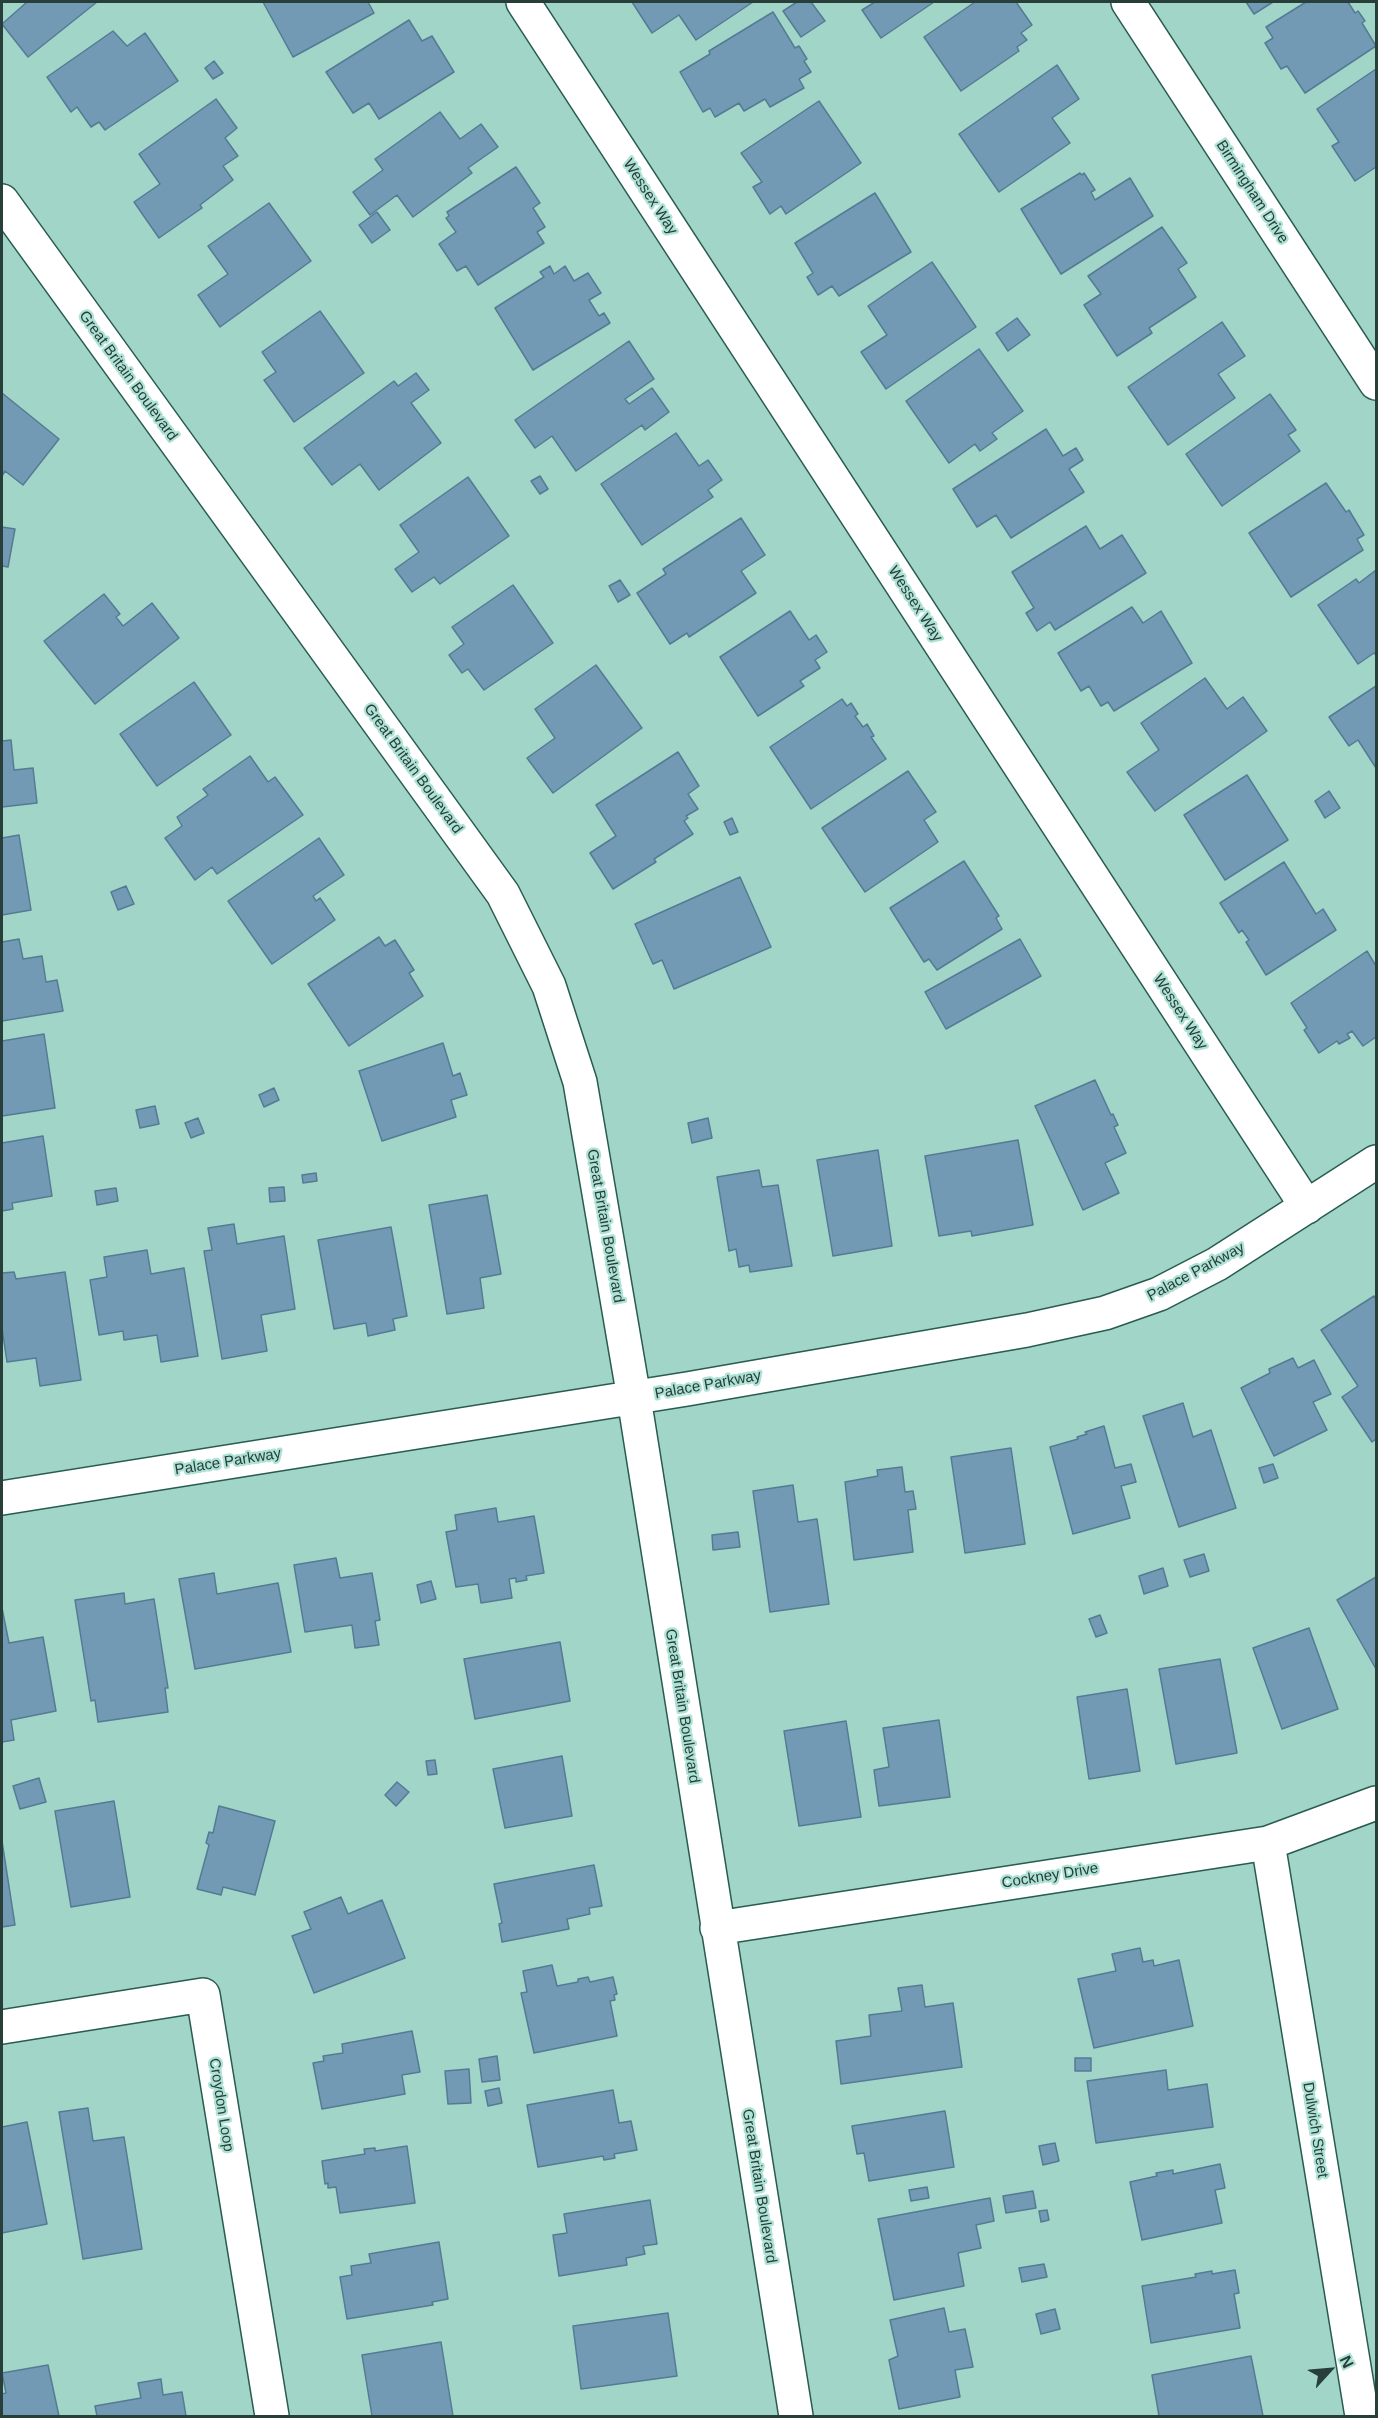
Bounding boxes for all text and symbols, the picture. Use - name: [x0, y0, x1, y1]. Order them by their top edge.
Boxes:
- street label: Birmingham Drive: [1212, 137, 1292, 247]
- street label: Wessex Way: [619, 156, 681, 238]
- street label: Great Britain Boulevard: [75, 308, 181, 444]
- street label: Wessex Way: [884, 563, 946, 645]
- street label: Great Britain Boulevard: [360, 701, 466, 837]
- street label: Wessex Way: [1149, 971, 1211, 1053]
- street label: Great Britain Boulevard: [583, 1148, 627, 1304]
- street label: Palace Parkway: [1144, 1239, 1248, 1305]
- street label: Palace Parkway: [653, 1367, 763, 1403]
- street label: Palace Parkway: [173, 1445, 283, 1479]
- street label: Great Britain Boulevard: [661, 1628, 703, 1784]
- street label: Cockney Drive: [1000, 1859, 1100, 1893]
- street label: Croydon Loop: [205, 2057, 237, 2153]
- street label: Dulwich Street: [1299, 2081, 1331, 2179]
- street label: Great Britain Boulevard: [738, 2108, 780, 2264]
- north arrow: [1300, 2340, 1360, 2400]
- text: N: [1336, 2353, 1357, 2371]

